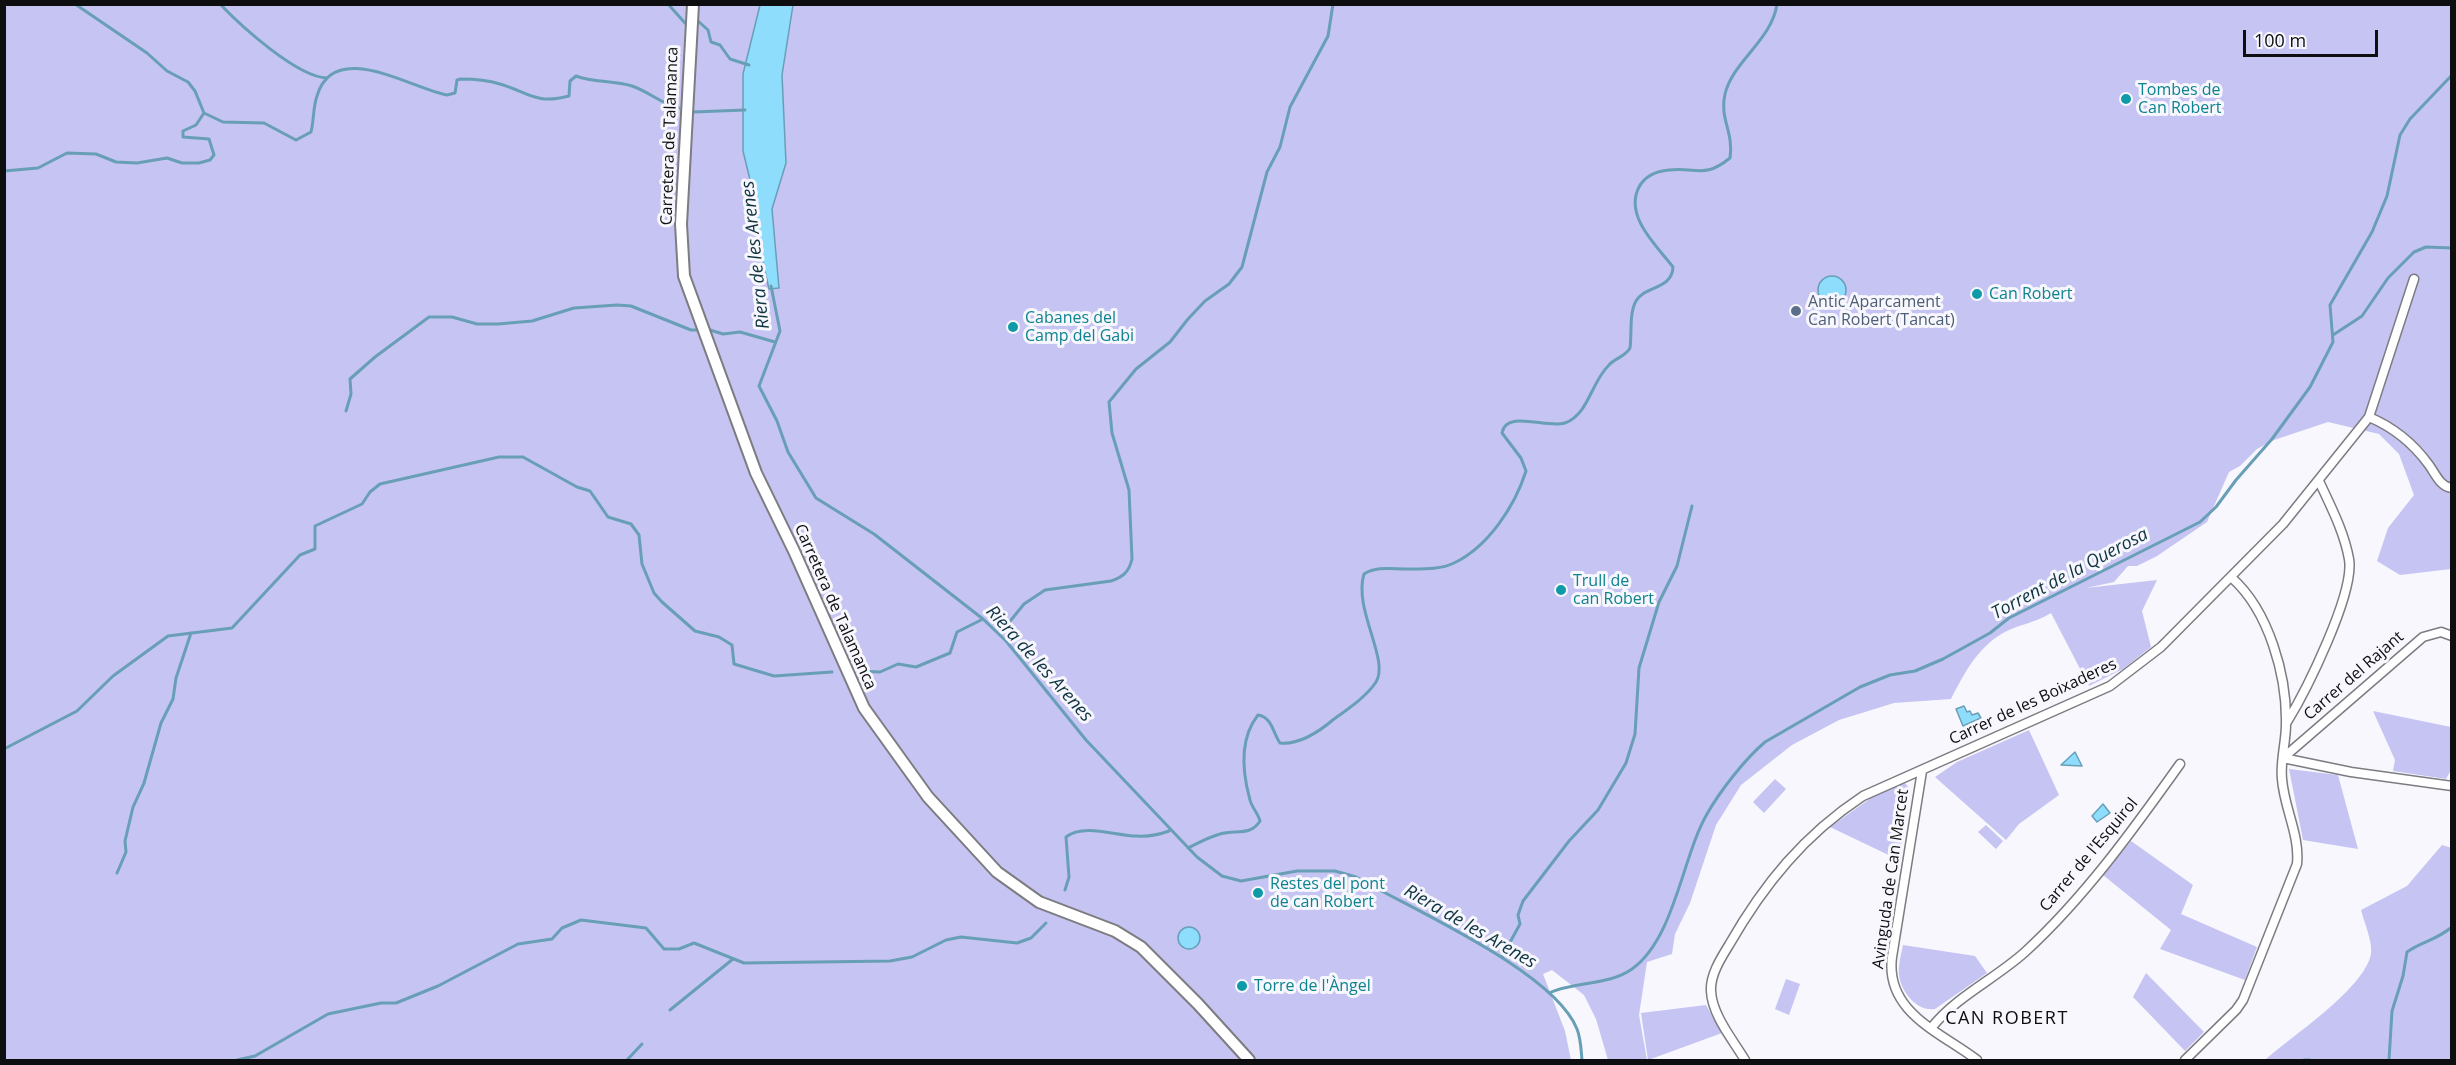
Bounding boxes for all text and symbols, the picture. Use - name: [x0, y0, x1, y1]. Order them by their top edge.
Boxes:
- scale bar: [2246, 18, 2381, 56]
- text: 100 m: [2254, 28, 2306, 52]
- street label: Carretera de Talamanca: [657, 46, 683, 226]
- place label: Tombes de Can Robert: [2138, 80, 2221, 118]
- marker: Tombes de Can Robert: [2119, 92, 2133, 106]
- water label: Riera de les Arenes: [737, 180, 775, 330]
- place label: Can Robert: [1989, 284, 2072, 304]
- marker: Can Robert: [1970, 287, 1984, 301]
- place label: Antic Aparcament Can Robert (Tancat): [1808, 292, 1955, 330]
- marker: Antic Aparcament Can Robert (Tancat): [1789, 304, 1803, 318]
- place label: Cabanes del Camp del Gabi: [1025, 308, 1134, 346]
- marker: Cabanes del Camp del Gabi: [1006, 320, 1020, 334]
- street label: Carretera de Talamanca: [790, 521, 880, 693]
- water label: Torrent de la Querosa: [1988, 524, 2152, 624]
- place label: Trull de can Robert: [1573, 571, 1654, 609]
- marker: Trull de can Robert: [1554, 583, 1568, 597]
- water label: Riera de les Arenes: [981, 601, 1097, 727]
- street label: Carrer del Rajant: [2300, 627, 2408, 725]
- street label: Carrer de les Boixaderes: [1946, 655, 2120, 749]
- street label: Avinguda de Can Marcet: [1869, 788, 1913, 970]
- street label: Carrer de l'Esquirol: [2036, 794, 2142, 916]
- place label: Restes del pont de can Robert: [1270, 874, 1385, 912]
- water label: Riera de les Arenes: [1400, 880, 1540, 974]
- marker: Restes del pont de can Robert: [1251, 886, 1265, 900]
- place label: Torre de l'Àngel: [1254, 976, 1371, 996]
- marker: Torre de l'Àngel: [1235, 979, 1249, 993]
- district label: CAN ROBERT: [1945, 1008, 2069, 1030]

